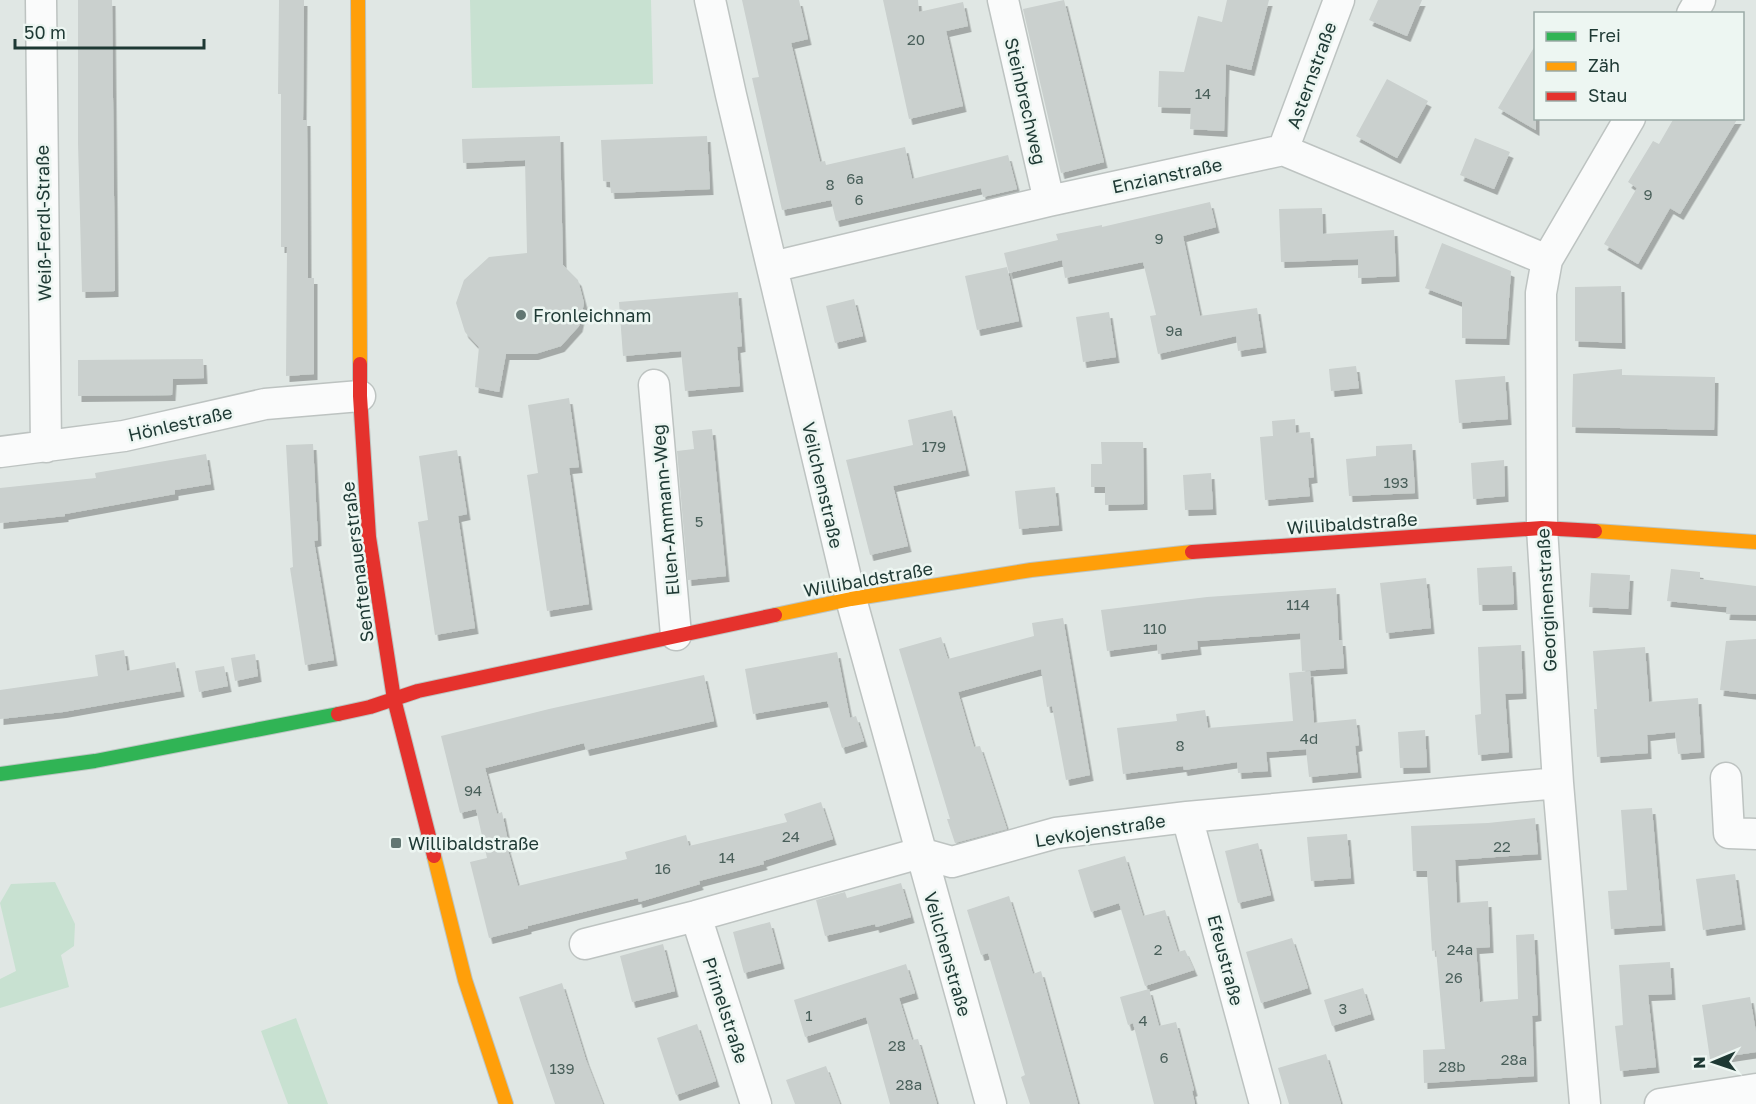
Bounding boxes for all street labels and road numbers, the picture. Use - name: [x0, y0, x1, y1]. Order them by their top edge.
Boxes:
- street label: Asternstraße: [1282, 19, 1340, 131]
- street label: Steinbrechweg: [1001, 35, 1051, 167]
- street label: Weiß-Ferdl-Straße: [31, 145, 55, 301]
- street label: Enzianstraße: [1110, 153, 1224, 197]
- street label: Hönlestraße: [126, 400, 234, 446]
- street label: Veilchenstraße: [798, 420, 848, 550]
- street label: Ellen-Ammann-Weg: [647, 423, 683, 597]
- street label: Senftenauerstraße: [336, 480, 378, 644]
- street label: Willibaldstraße: [1286, 507, 1418, 539]
- street label: Georginenstraße: [1531, 528, 1561, 672]
- street label: Willibaldstraße: [802, 557, 934, 601]
- street label: Levkojenstraße: [1033, 809, 1167, 851]
- street label: Veilchenstraße: [920, 889, 976, 1019]
- street label: Efeustraße: [1203, 912, 1249, 1008]
- street label: Primelstraße: [698, 954, 754, 1066]

